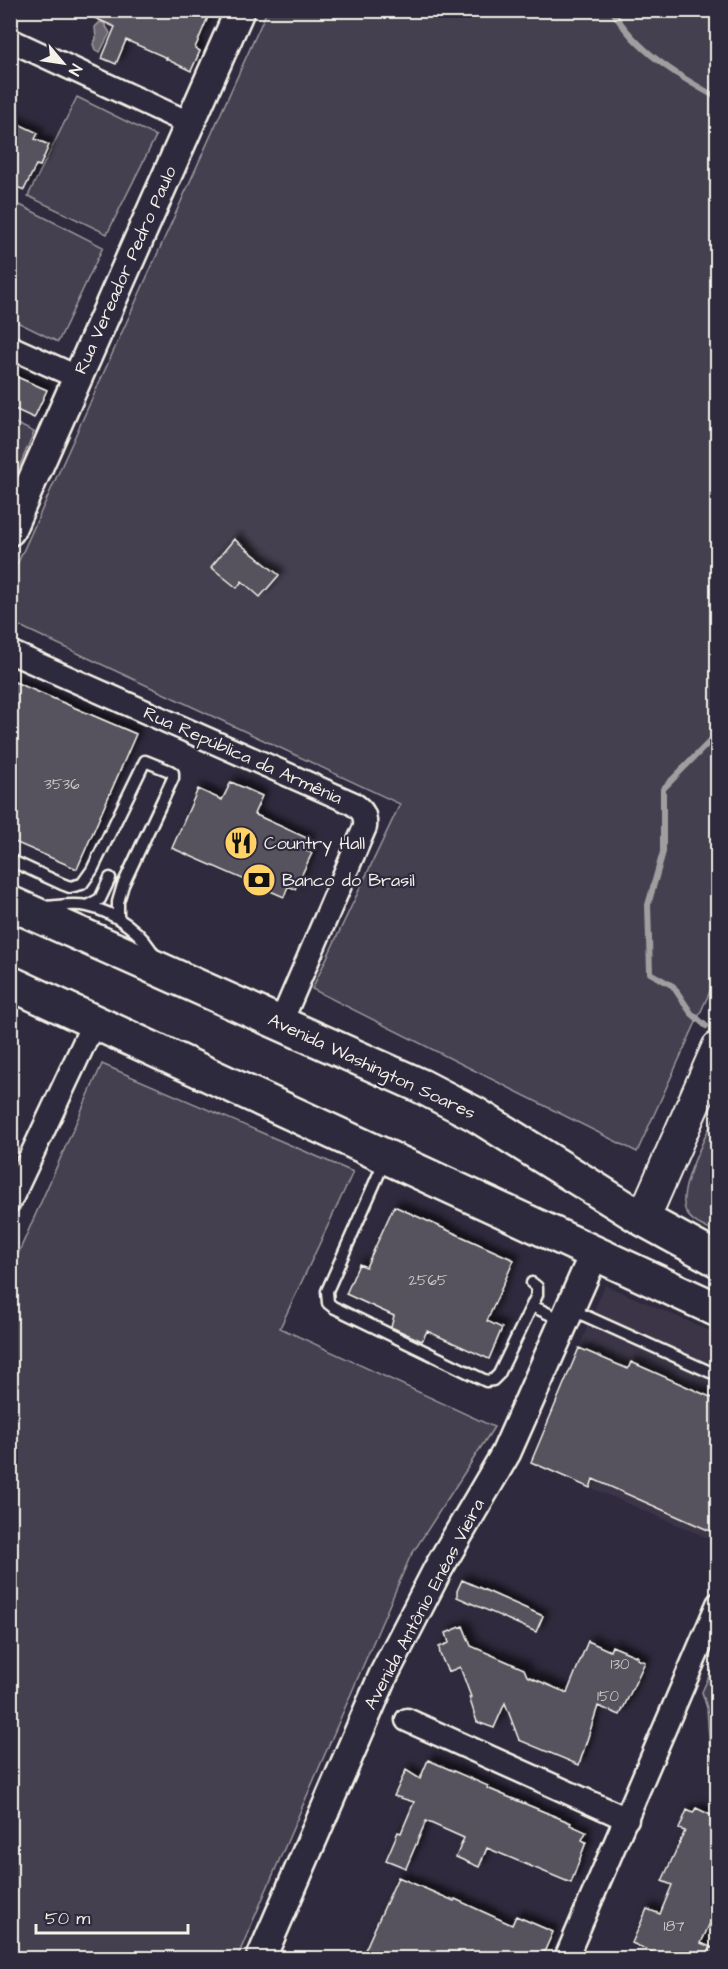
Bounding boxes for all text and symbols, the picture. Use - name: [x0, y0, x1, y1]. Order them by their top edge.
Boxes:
- north arrow: [33, 33, 93, 93]
- text: N: [63, 60, 87, 80]
- street label: Rua Vereador Pedro Paulo: [68, 162, 183, 378]
- street label: Rua República da Armênia: [139, 700, 346, 811]
- house number: 3536: [44, 774, 80, 795]
- restaurant icon: Country Hall: [223, 825, 259, 861]
- place label: Country Hall: [264, 831, 365, 857]
- bank icon: Banco do Brasil: [241, 862, 277, 898]
- place label: Banco do Brasil: [282, 868, 415, 893]
- street label: Avenida Washington Soares: [264, 1007, 480, 1126]
- house number: 2565: [408, 1270, 448, 1291]
- street label: Avenida Antônio Enéas Vieira: [358, 1495, 491, 1714]
- house number: 130: [610, 1654, 630, 1675]
- house number: 150: [597, 1686, 620, 1707]
- scale bar: [36, 1897, 188, 1935]
- text: 50 m: [45, 1906, 90, 1931]
- house number: 187: [664, 1916, 684, 1937]

